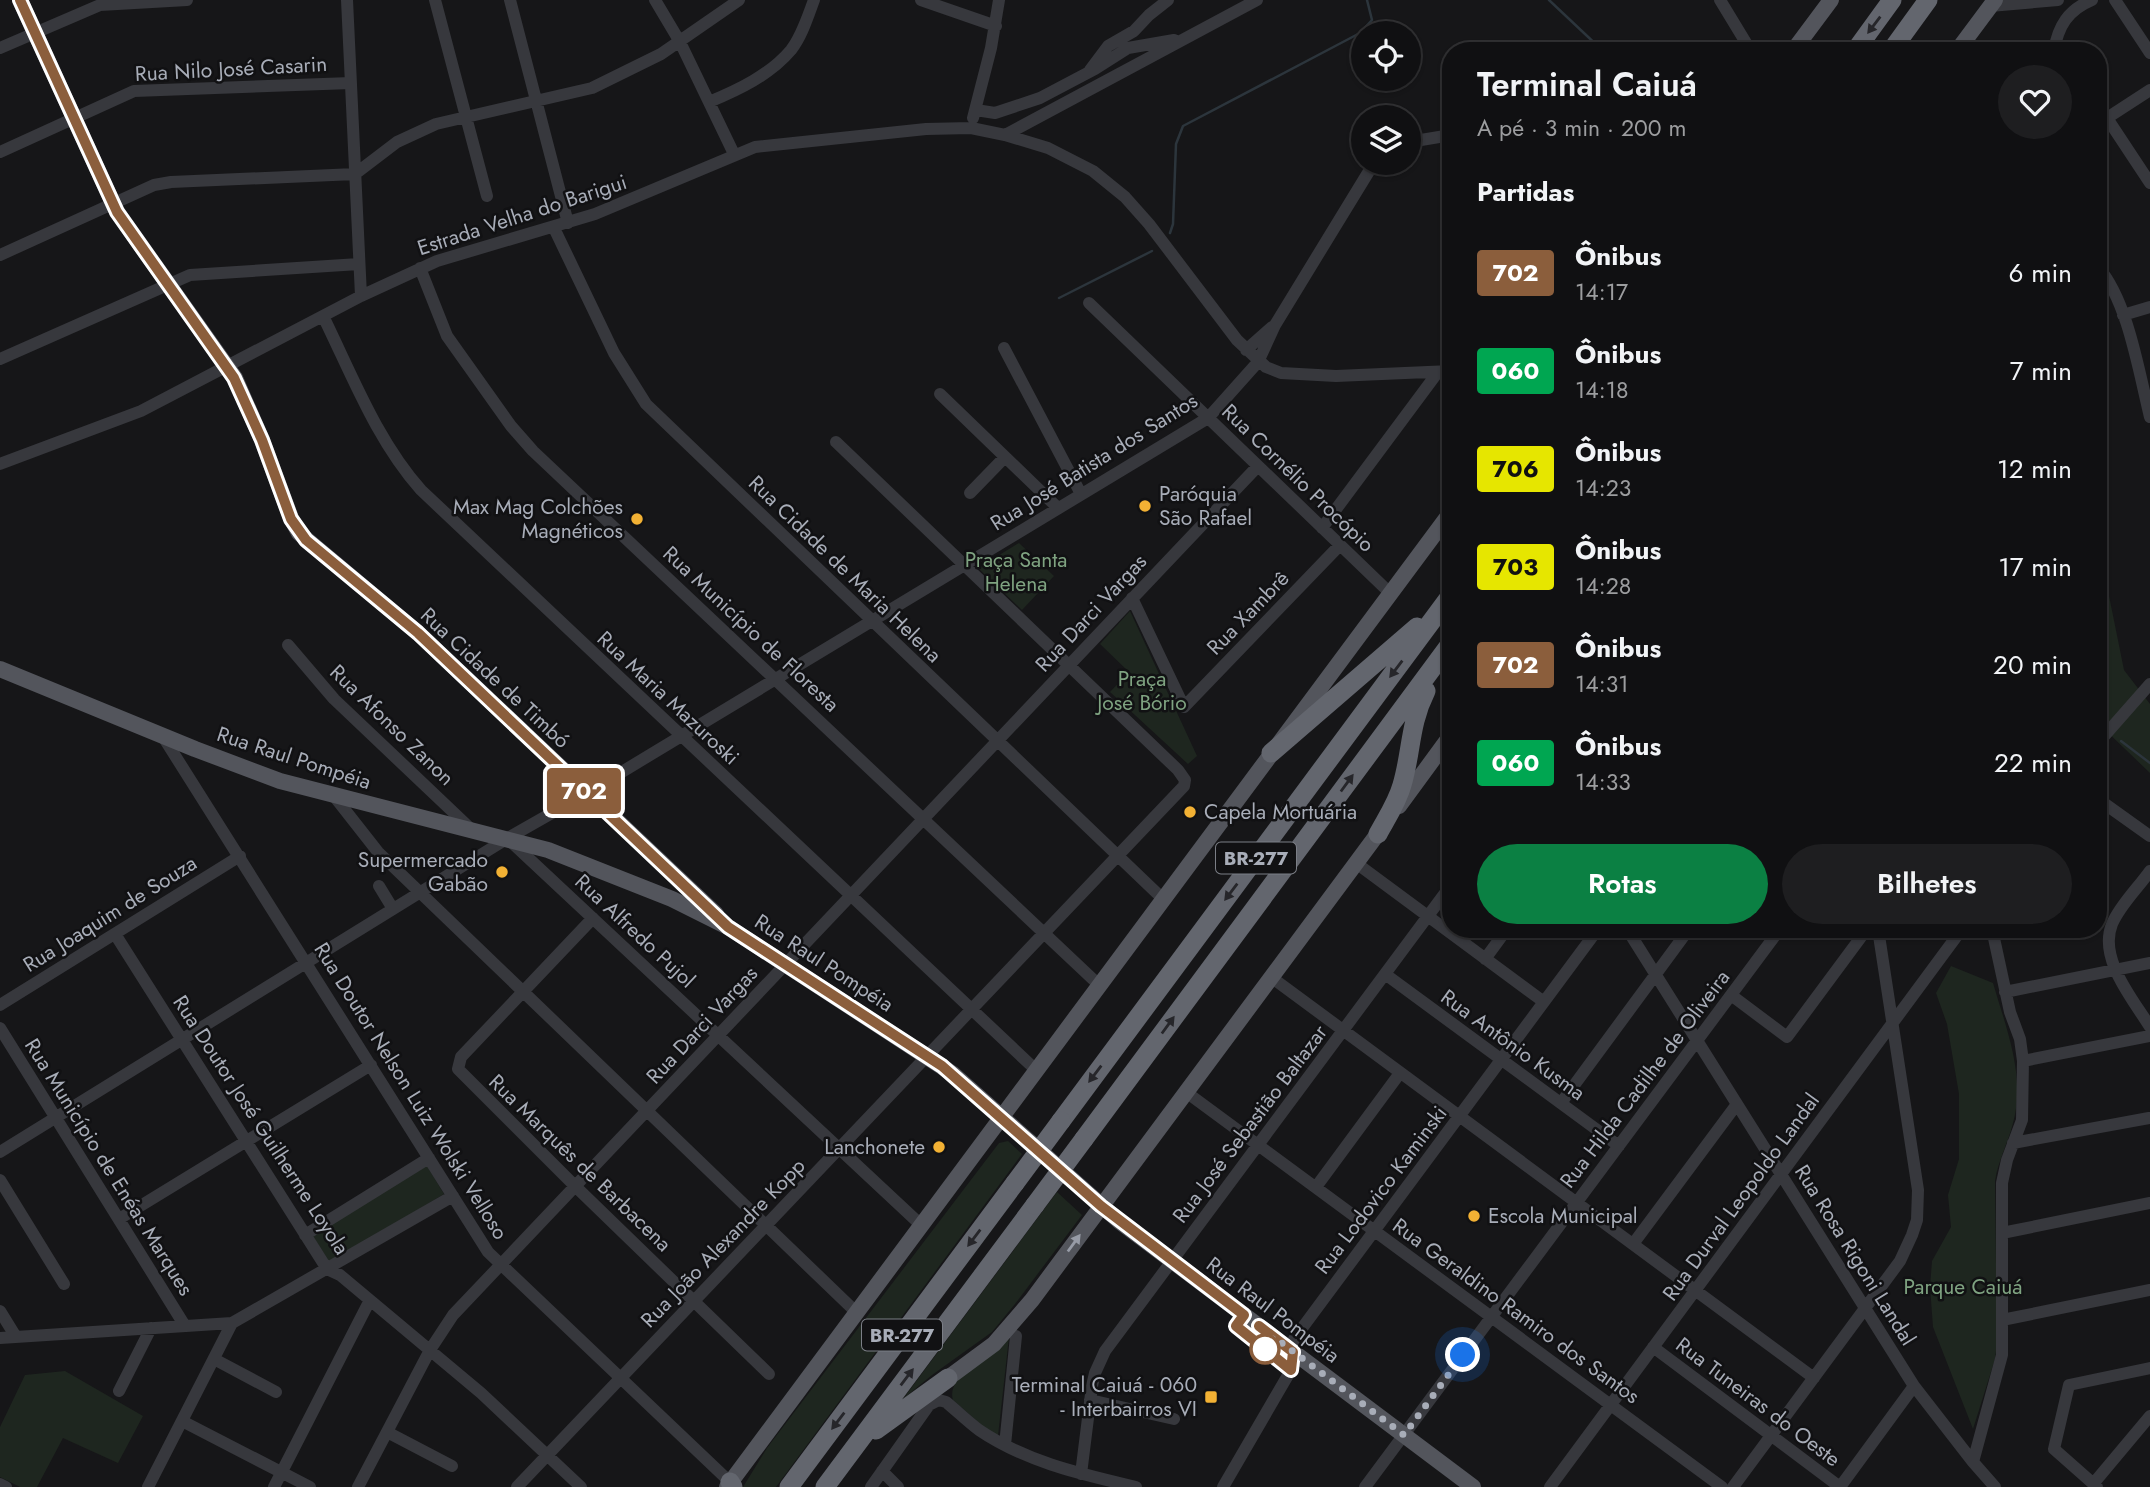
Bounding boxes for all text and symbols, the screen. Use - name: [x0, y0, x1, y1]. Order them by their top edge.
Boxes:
- one-way arrow: [1866, 16, 1881, 34]
- map controls: [1351, 21, 1421, 175]
- button: locate: [1351, 21, 1421, 91]
- street label: Rua Nilo José Casarin: [134, 49, 328, 89]
- text: Terminal Caiuá: [1477, 61, 1697, 108]
- button: heart: [1998, 65, 2072, 139]
- button: layers: [1351, 105, 1421, 175]
- text: A pé · 3 min · 200 m: [1477, 111, 1686, 145]
- street label: Estrada Velha do Barigui: [413, 167, 631, 263]
- text: Partidas: [1477, 173, 1574, 211]
- text: Ônibus: [1575, 237, 1661, 275]
- text: 6 min: [2009, 254, 2072, 292]
- text: 702: [1492, 255, 1539, 290]
- text: 14:17: [1575, 275, 1628, 309]
- text: Ônibus: [1575, 335, 1661, 373]
- text: 7 min: [2010, 352, 2072, 390]
- text: 060: [1492, 353, 1539, 388]
- text: 14:18: [1575, 373, 1629, 407]
- street label: Rua José Batista dos Santos: [985, 386, 1203, 538]
- street label: Rua Cornélio Procópio: [1215, 397, 1381, 559]
- text: Ônibus: [1575, 433, 1661, 471]
- text: 12 min: [1997, 450, 2072, 488]
- text: 706: [1492, 451, 1539, 486]
- street label: Rua Cidade de Maria Helena: [742, 469, 948, 669]
- text: 14:23: [1575, 471, 1631, 505]
- place label: Paróquia São Rafael: [1159, 479, 1252, 533]
- place label: Max Mag Colchões Magnéticos: [453, 492, 623, 546]
- marker: Paróquia São Rafael: [1137, 498, 1153, 514]
- marker: Max Mag Colchões Magnéticos: [629, 511, 645, 527]
- text: Ônibus: [1575, 531, 1661, 569]
- street label: Rua Município de Floresta: [656, 539, 846, 719]
- park label: Praça Santa Helena: [965, 545, 1067, 599]
- street label: Rua Darci Vargas: [1028, 547, 1154, 679]
- text: 17 min: [1998, 548, 2072, 586]
- text: 703: [1493, 549, 1538, 584]
- street label: Rua Xambrê: [1200, 564, 1296, 662]
- text: 14:28: [1575, 569, 1631, 603]
- street label: Rua Cidade de Timbó: [414, 601, 576, 755]
- street label: Rua Maria Mazuroski: [590, 624, 746, 772]
- text: Ônibus: [1575, 629, 1661, 667]
- text: 20 min: [1993, 646, 2072, 684]
- text: 702: [1492, 647, 1539, 682]
- street label: Rua Afonso Zanon: [323, 658, 461, 792]
- one-way arrow: [1388, 660, 1403, 678]
- park label: Praça José Bório: [1094, 664, 1187, 718]
- text: 14:31: [1575, 667, 1629, 701]
- street label: Rua Raul Pompéia: [213, 719, 375, 797]
- text: Ônibus: [1575, 727, 1661, 765]
- text: 22 min: [1994, 744, 2072, 782]
- text: 060: [1492, 745, 1539, 780]
- text: 14:33: [1575, 765, 1631, 799]
- line badge: 702: [544, 768, 624, 814]
- text: 702: [561, 773, 607, 808]
- one-way arrow: [1340, 774, 1354, 792]
- place label: Capela Mortuária: [1204, 797, 1357, 827]
- marker: Capela Mortuária: [1182, 804, 1198, 820]
- road number: BR-277: [1216, 842, 1296, 874]
- button: Rotas: [1477, 844, 1768, 924]
- button: Bilhetes: [1782, 844, 2072, 924]
- place label: Supermercado Gabão: [358, 845, 488, 899]
- street label: Rua Joaquim de Souza: [17, 848, 203, 980]
- marker: Supermercado Gabão: [494, 864, 510, 880]
- street label: Rua Alfredo Pujol: [568, 867, 702, 995]
- one-way arrow: [1224, 882, 1238, 901]
- street label: Rua Raul Pompéia: [749, 907, 899, 1019]
- street label: Rua Doutor Nelson Luiz Wolski Velloso: [307, 937, 515, 1245]
- street label: Rua Darci Vargas: [639, 959, 765, 1091]
- street label: Rua Hilda Cadilhe de Oliveira: [1553, 964, 1737, 1194]
- street label: Rua Antônio Kusma: [1435, 982, 1591, 1108]
- street label: Rua Doutor José Guilherme Loyola: [166, 989, 356, 1261]
- one-way arrow: [1161, 1016, 1175, 1034]
- street label: Rua José Sebastião Baltazar: [1165, 1018, 1335, 1229]
- street label: Rua Município de Enéas Marques: [17, 1033, 201, 1301]
- one-way arrow: [1088, 1065, 1103, 1083]
- street label: Rua Marquês de Barbacena: [482, 1067, 678, 1259]
- street label: Rua Durval Leopoldo Landal: [1655, 1087, 1827, 1307]
- street label: Rua Lodovico Kaminski: [1308, 1100, 1454, 1280]
- place label: Lanchonete: [824, 1132, 925, 1162]
- marker: Lanchonete: [931, 1139, 947, 1155]
- street label: Rua João Alexandre Kopp: [634, 1151, 812, 1334]
- street label: Rua Rosa Rigoni Landal: [1787, 1159, 1923, 1351]
- place label: Escola Municipal: [1488, 1201, 1638, 1231]
- marker: Escola Municipal: [1466, 1208, 1482, 1224]
- street label: Rua Geraldino Ramiro dos Santos: [1386, 1211, 1646, 1411]
- one-way arrow: [968, 1229, 982, 1247]
- one-way arrow: [1067, 1234, 1081, 1252]
- street label: Rua Raul Pompéia: [1200, 1250, 1346, 1370]
- park label: Parque Caiuá: [1903, 1272, 2023, 1302]
- road number: BR-277: [862, 1320, 942, 1350]
- street label: Rua Tuneiras do Oeste: [1669, 1330, 1847, 1474]
- unlabelled marker: [1250, 1334, 1280, 1364]
- your location: [1445, 1337, 1480, 1372]
- one-way arrow: [900, 1368, 914, 1386]
- place label: Terminal Caiuá - 060 - Interbairros VI: [1012, 1370, 1197, 1424]
- marker: Terminal Caiuá - 060 - Interbairros VI: [1203, 1389, 1219, 1405]
- one-way arrow: [831, 1411, 846, 1429]

